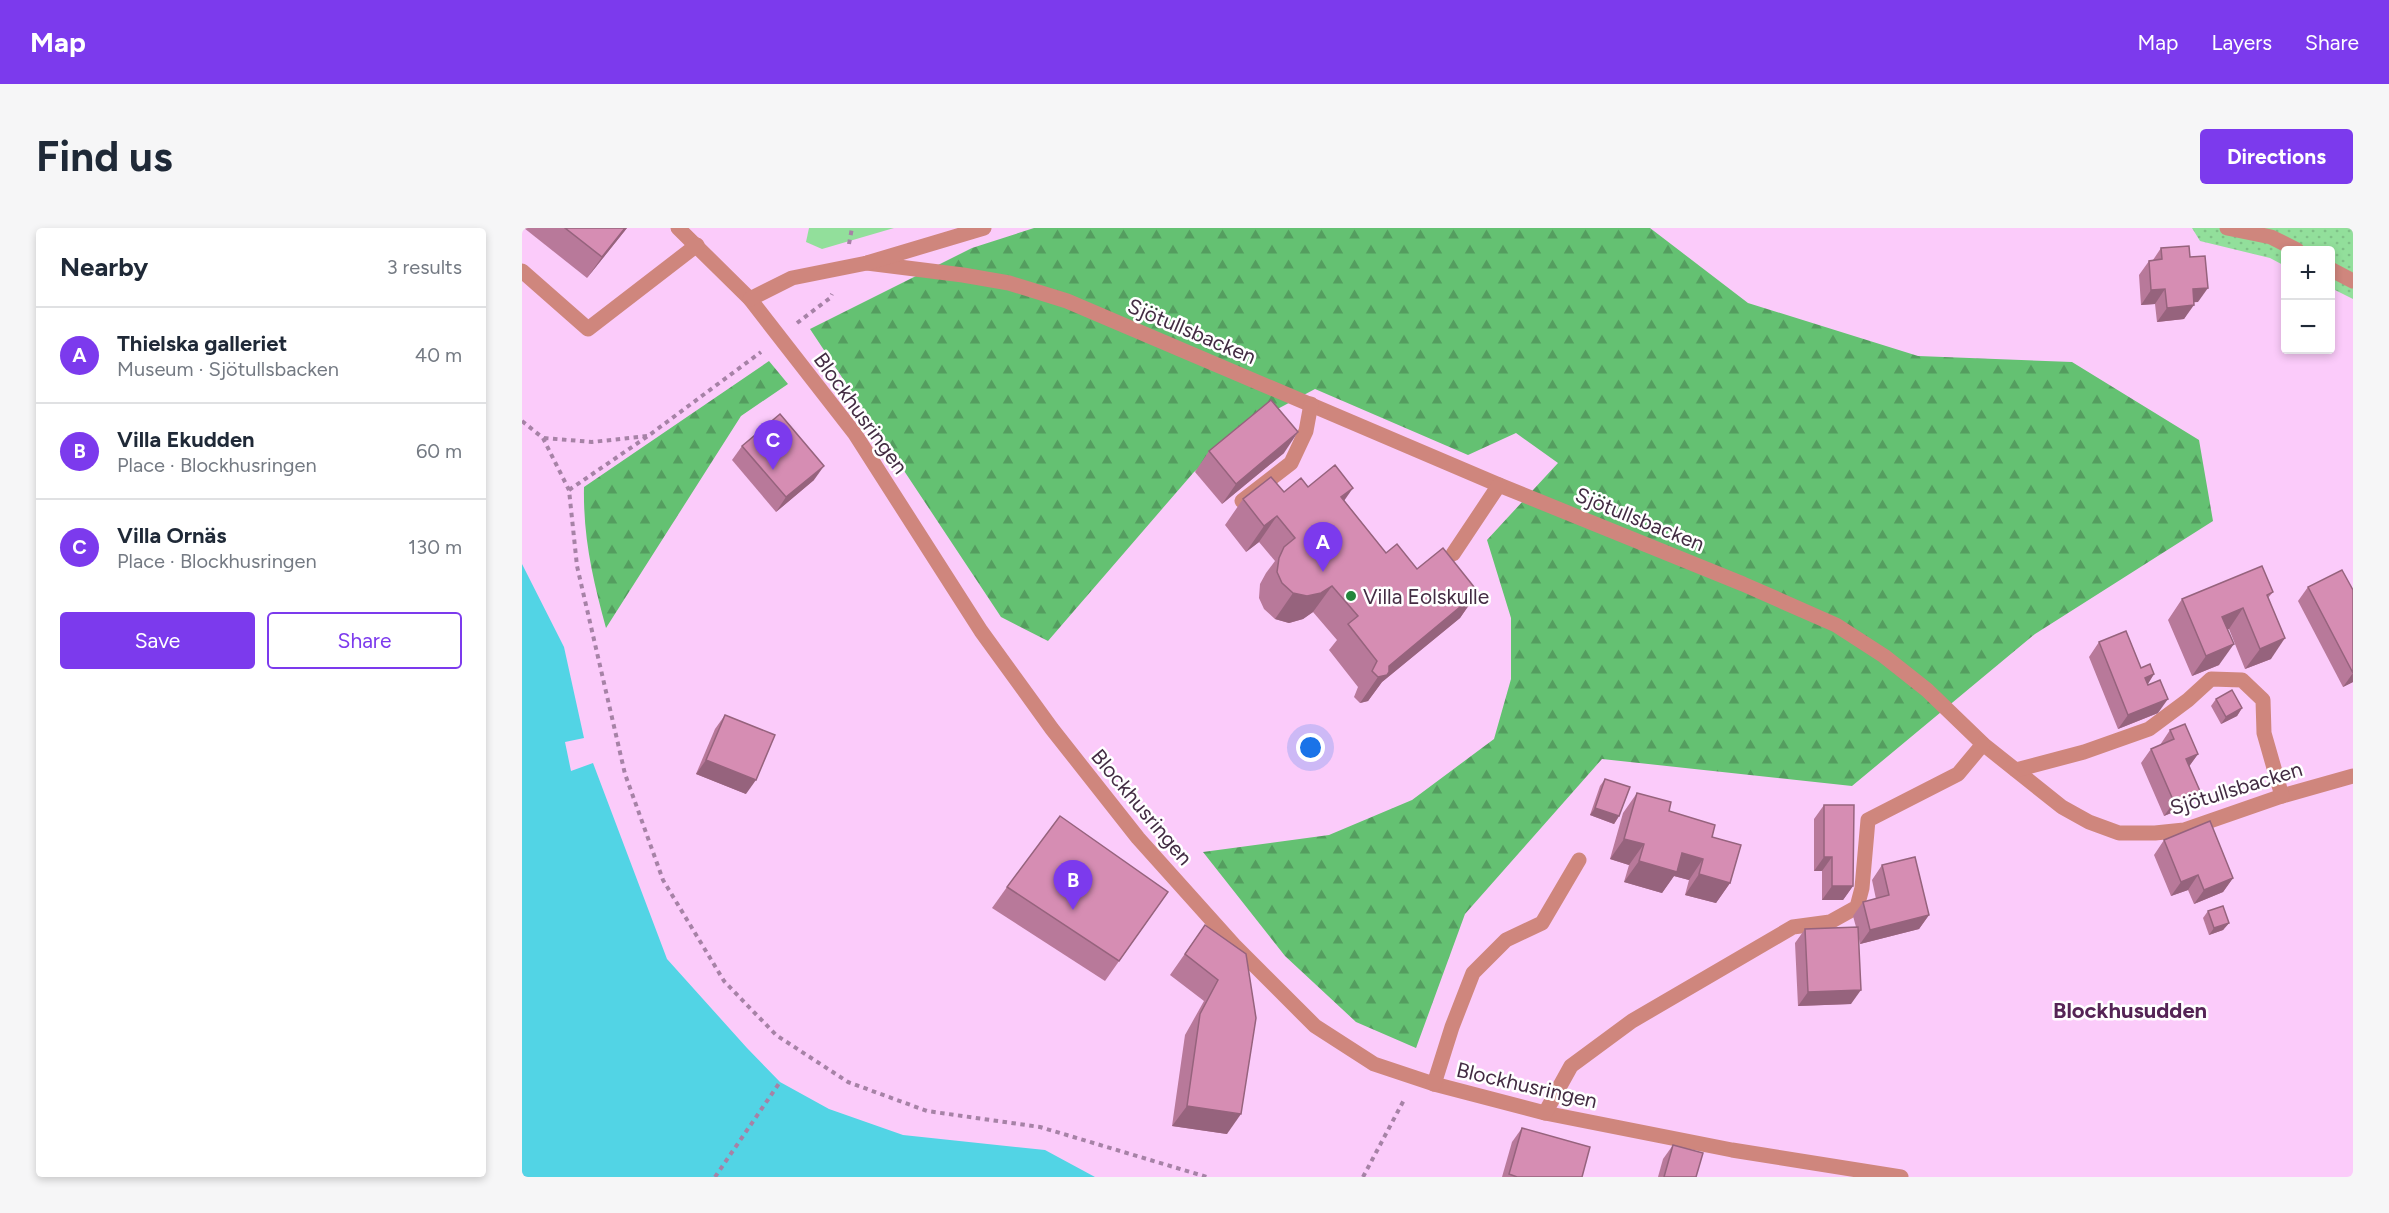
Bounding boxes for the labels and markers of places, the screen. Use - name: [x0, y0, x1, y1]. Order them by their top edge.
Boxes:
- pin: C: [754, 420, 792, 470]
- pin: A: [1304, 522, 1342, 572]
- place label: Villa Eolskulle: [1363, 584, 1489, 609]
- marker: Villa Eolskulle: [1344, 589, 1358, 603]
- pin: B: [1054, 860, 1092, 910]

